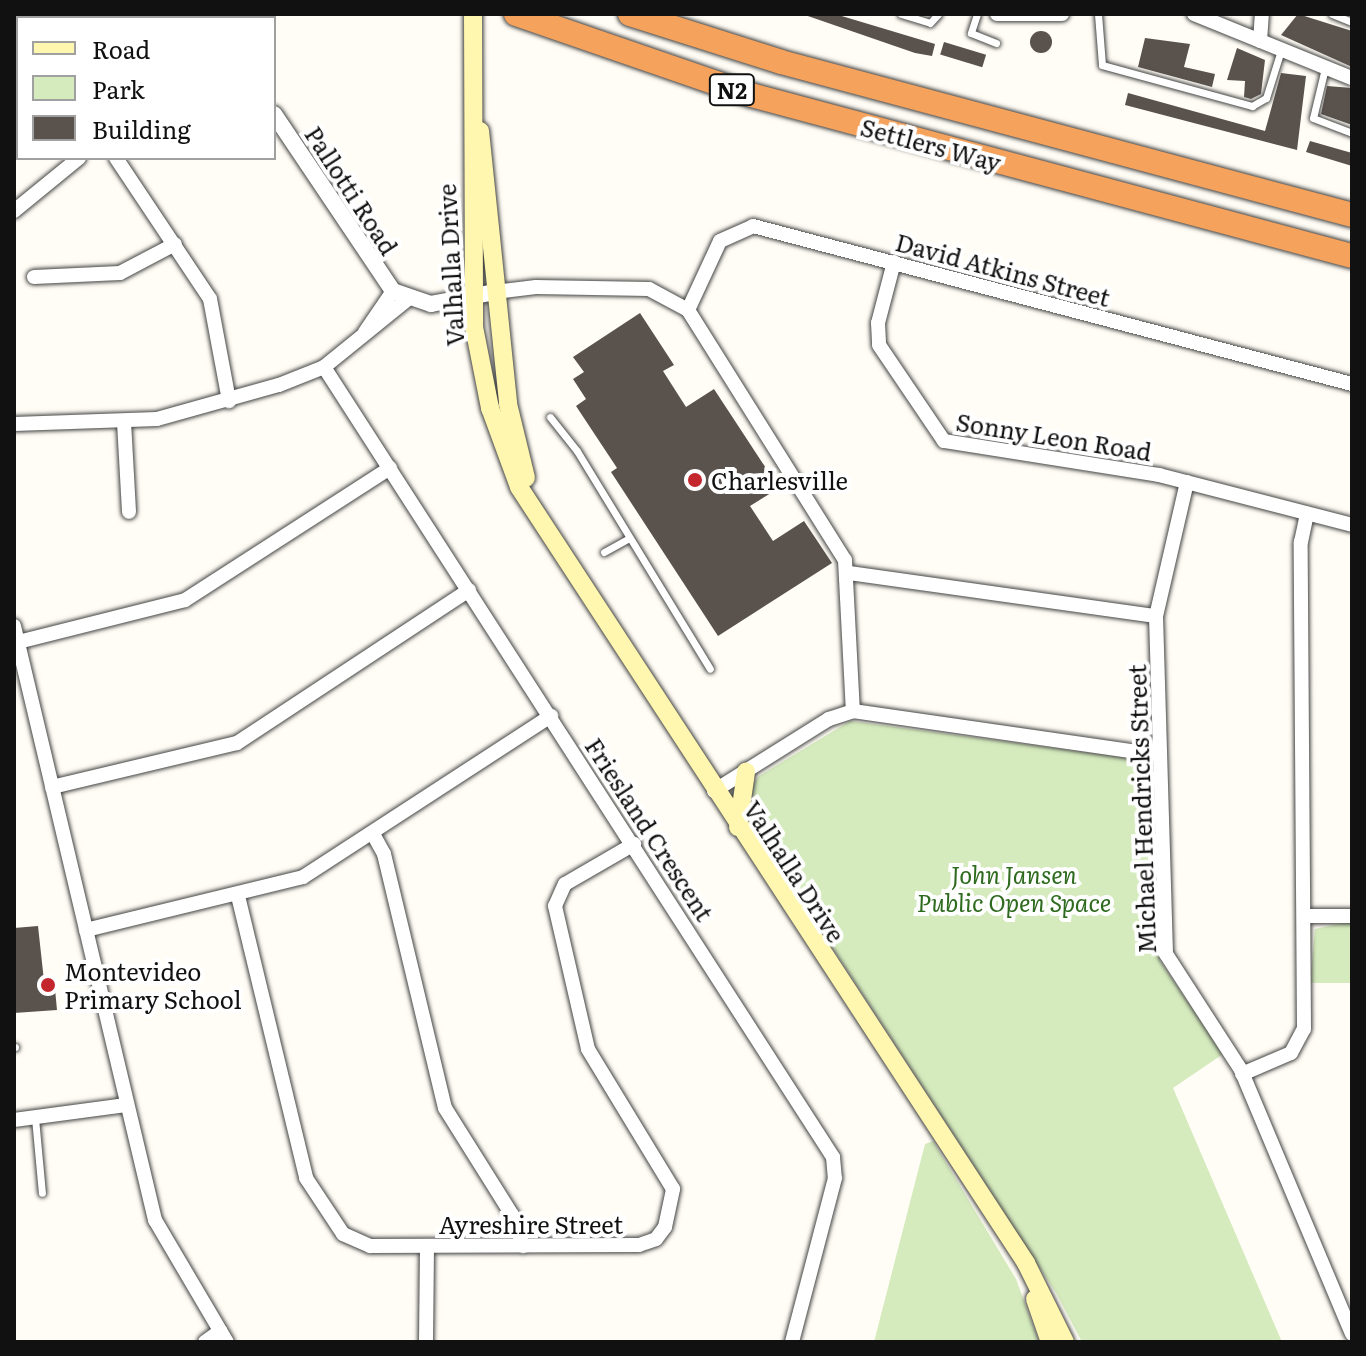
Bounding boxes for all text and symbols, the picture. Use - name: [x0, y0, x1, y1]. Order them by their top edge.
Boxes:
- legend: [16, 16, 276, 160]
- text: Road: [92, 31, 150, 66]
- text: Park: [92, 71, 145, 106]
- road number: N2: [708, 72, 756, 108]
- text: Building: [92, 111, 191, 146]
- street label: Settlers Way: [858, 111, 1004, 177]
- street label: Pallotti Road: [300, 120, 404, 260]
- street label: Valhalla Drive: [431, 183, 469, 347]
- street label: David Atkins Street: [893, 227, 1113, 311]
- street label: Sonny Leon Road: [954, 406, 1154, 466]
- place label: Charlesville: [711, 466, 848, 494]
- marker: Charlesville: [686, 471, 704, 489]
- street label: Michael Hendricks Street: [1122, 664, 1160, 954]
- street label: Friesland Crescent: [580, 732, 720, 926]
- street label: Valhalla Drive: [739, 795, 851, 947]
- park label: John Jansen Public Open Space: [917, 860, 1111, 916]
- place label: Montevideo Primary School: [64, 957, 241, 1013]
- marker: Montevideo Primary School: [39, 976, 57, 994]
- street label: Ayreshire Street: [439, 1210, 623, 1238]

